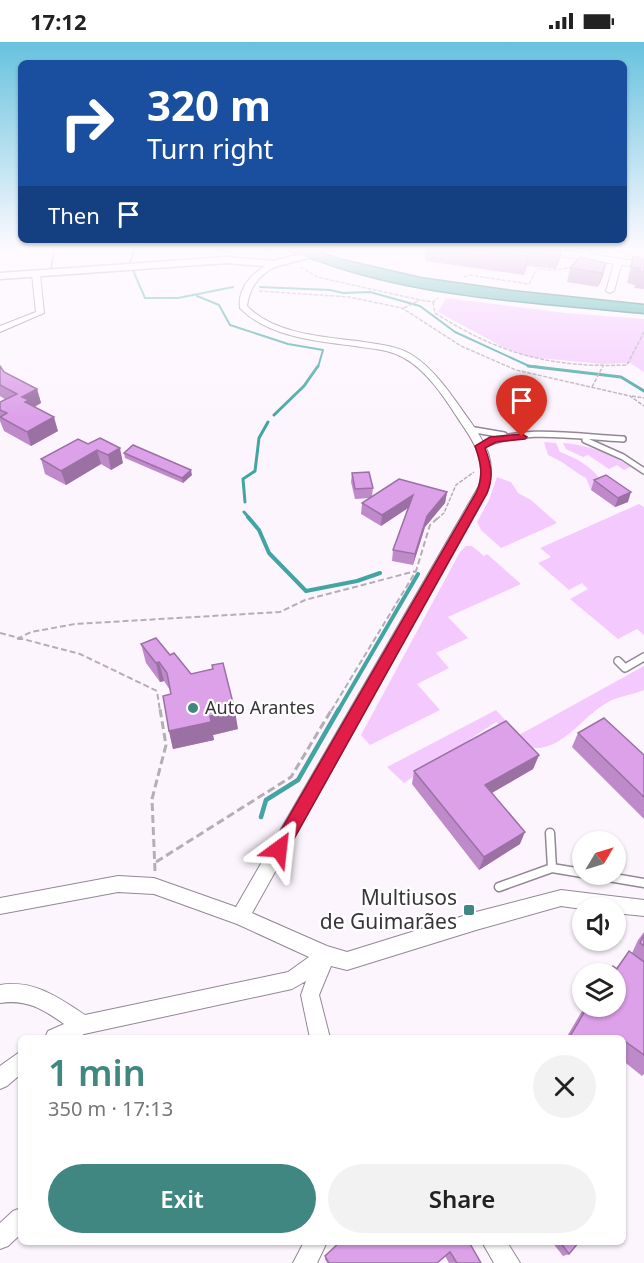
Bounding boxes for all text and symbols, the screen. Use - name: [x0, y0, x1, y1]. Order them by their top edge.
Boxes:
- text: 17:12: [30, 6, 87, 36]
- text: 320 m: [147, 76, 271, 133]
- icon: right: [48, 84, 126, 162]
- text: Turn right: [147, 130, 273, 167]
- icon: arrive: [112, 198, 145, 231]
- text: Then: [48, 200, 100, 230]
- pin: [496, 375, 547, 437]
- icon: arrive: [505, 384, 538, 417]
- place label: Auto Arantes: [205, 695, 315, 719]
- marker: Auto Arantes: [186, 701, 200, 715]
- position arrow: [247, 817, 311, 881]
- north arrow: [572, 831, 626, 885]
- map controls: [572, 831, 626, 1017]
- place label: Multiusos de Guimarães: [320, 883, 457, 935]
- button: sound: [572, 897, 626, 951]
- marker: Multiusos de Guimarães: [462, 903, 476, 917]
- button: layers: [572, 963, 626, 1017]
- text: 1 min: [48, 1048, 146, 1097]
- button: close: [533, 1055, 596, 1118]
- text: 350 m · 17:13: [48, 1095, 173, 1122]
- button: Exit: [48, 1164, 316, 1233]
- button: Share: [328, 1164, 596, 1233]

